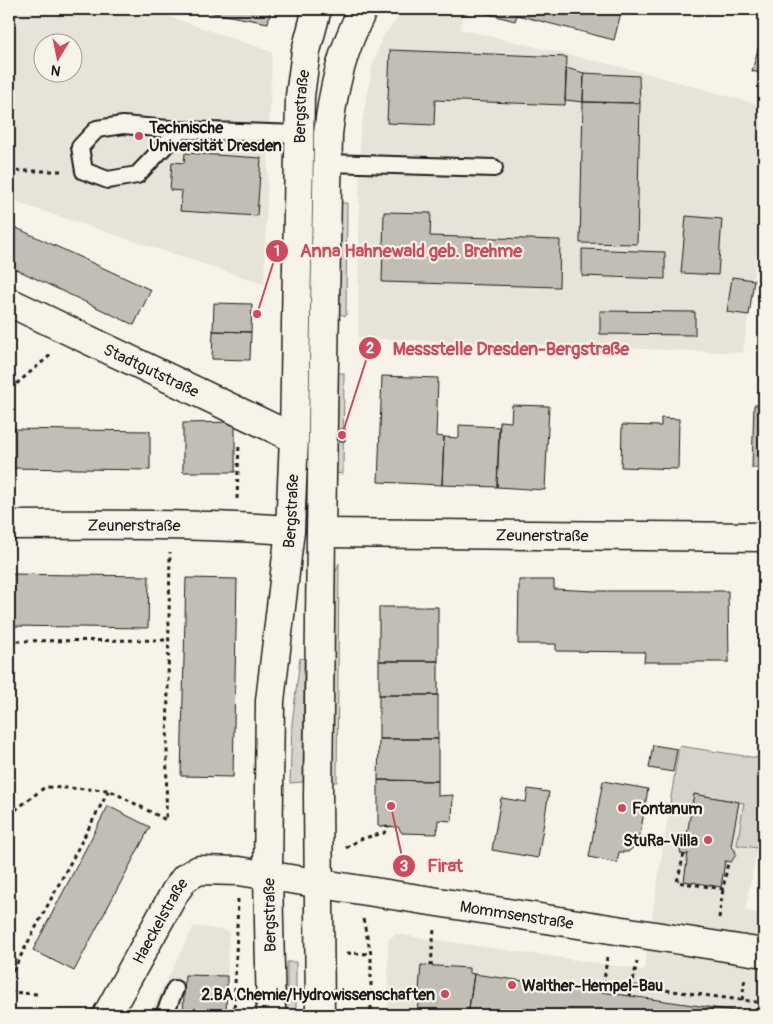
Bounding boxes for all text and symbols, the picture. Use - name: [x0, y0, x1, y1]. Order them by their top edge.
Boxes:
- north arrow: [32, 32, 82, 82]
- text: N: [50, 61, 62, 80]
- street label: Bergstraße: [290, 68, 314, 144]
- place label: Technische Universität Dresden: [148, 118, 282, 156]
- marker: Technische Universität Dresden: [133, 130, 145, 142]
- callout: Anna Hahnewald geb. Brehme: [265, 234, 532, 267]
- text: Anna Hahnewald geb. Brehme: [300, 240, 523, 263]
- text: 1: [274, 242, 280, 261]
- callout: Messstelle Dresden-Bergstraße: [357, 332, 639, 365]
- text: Messstelle Dresden-Bergstraße: [393, 338, 630, 361]
- text: 2: [366, 339, 374, 358]
- street label: Stadtgutstraße: [100, 340, 202, 402]
- street label: Bergstraße: [279, 474, 303, 549]
- street label: Zeunerstraße: [88, 516, 181, 536]
- street label: Zeunerstraße: [495, 526, 589, 546]
- place label: Fontanum: [632, 799, 702, 819]
- marker: Fontanum: [616, 802, 628, 814]
- place label: StuRa-Villa: [623, 831, 699, 851]
- marker: StuRa-Villa: [702, 834, 714, 846]
- callout: Firat: [392, 849, 472, 882]
- text: Firat: [427, 855, 464, 878]
- text: 3: [400, 857, 408, 876]
- street label: Haeckelstraße: [128, 874, 193, 968]
- street label: Bergstraße: [259, 878, 281, 952]
- street label: Mommsenstraße: [458, 897, 575, 934]
- place label: Walther-Hempel-Bau: [522, 976, 663, 996]
- marker: Walther-Hempel-Bau: [506, 979, 518, 991]
- place label: 2.BA Chemie/Hydrowissenschaften: [201, 985, 435, 1005]
- marker: 2.BA Chemie/Hydrowissenschaften: [439, 988, 451, 1000]

